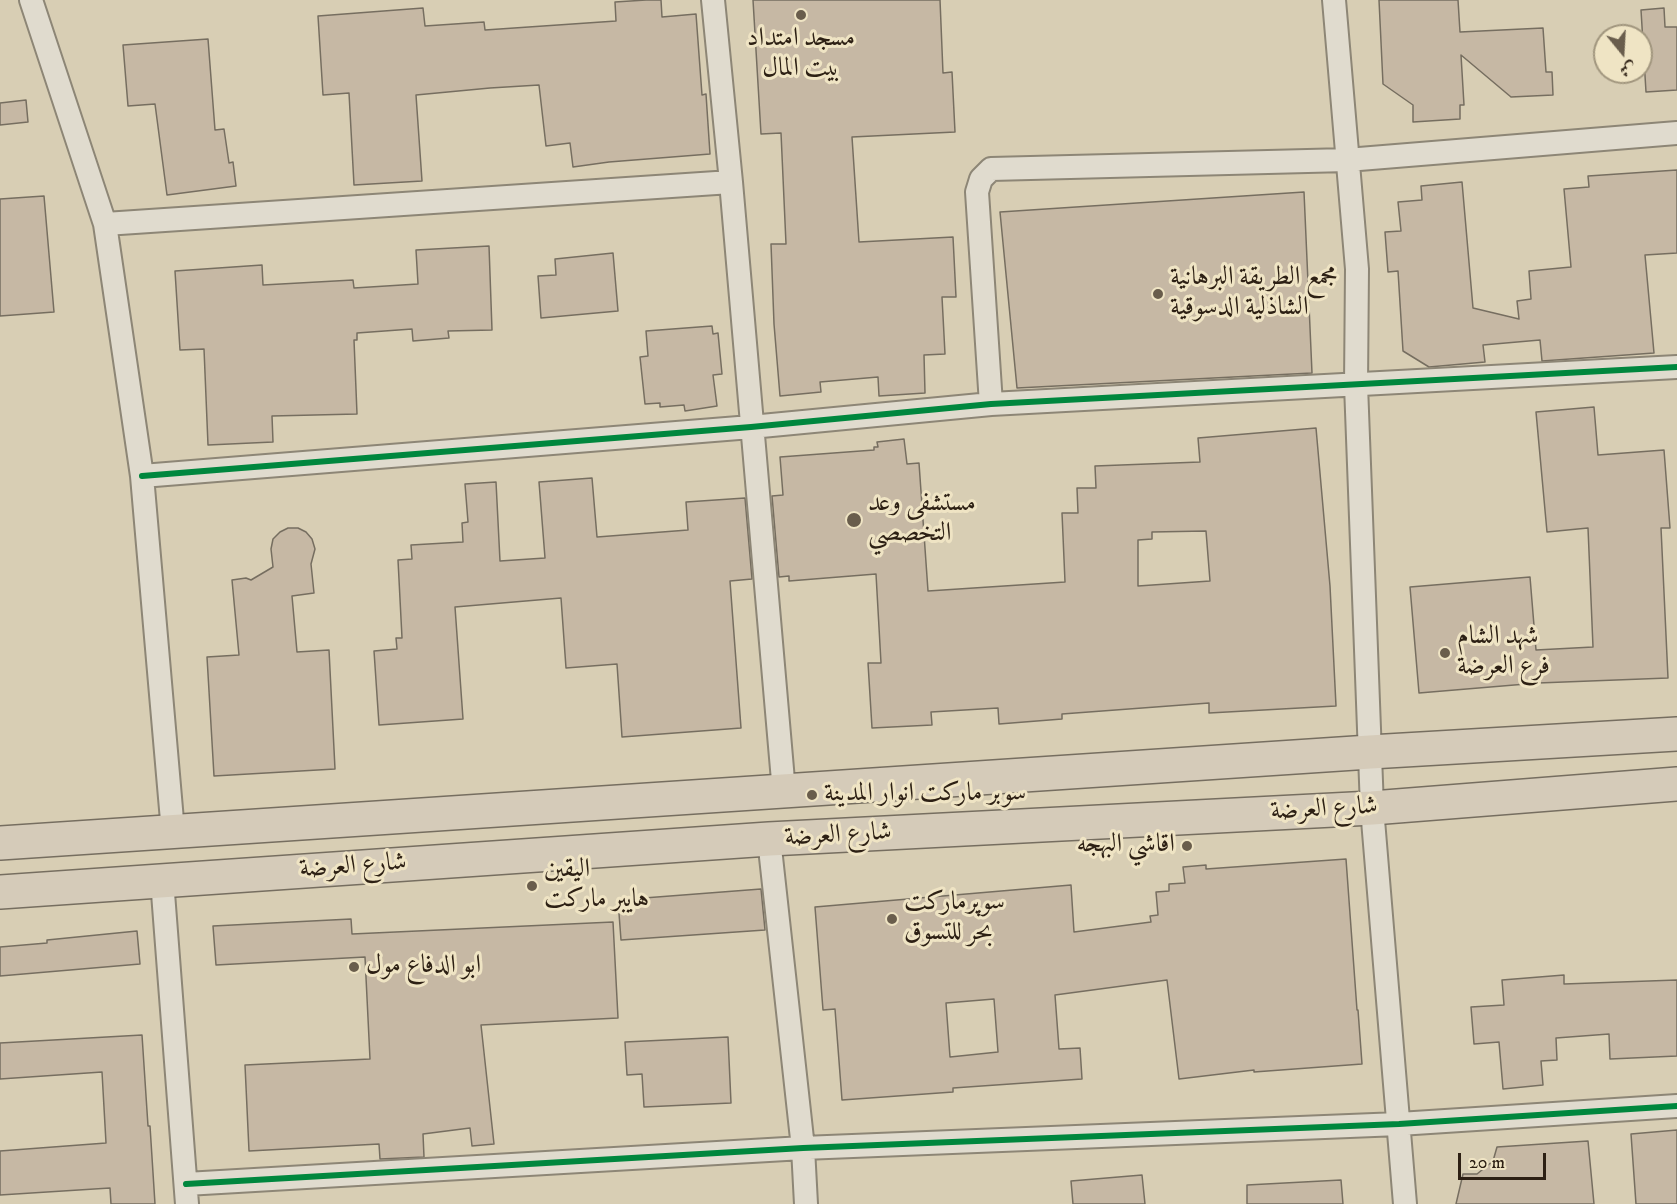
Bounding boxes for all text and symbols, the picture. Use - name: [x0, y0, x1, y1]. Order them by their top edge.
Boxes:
- marker: مسجد امتداد بيت المال: [794, 8, 808, 22]
- place label: مسجد امتداد بيت المال: [747, 24, 855, 86]
- north arrow: [1593, 24, 1653, 84]
- text: ش: [1617, 57, 1639, 81]
- place label: مجمع الطريقة البرهانية الشاذلية الدسوقية: [1170, 263, 1338, 324]
- marker: مجمع الطريقة البرهانية الشاذلية الدسوقية: [1151, 287, 1165, 301]
- place label: مستشفى وعد التخصصي: [868, 489, 976, 550]
- marker: مستشفى وعد التخصصي: [845, 511, 863, 529]
- place label: شهد الشام فرع العرضة: [1457, 622, 1550, 684]
- marker: شهد الشام فرع العرضة: [1438, 646, 1452, 660]
- place label: سوبر ماركت انوار المدينة: [824, 779, 1026, 811]
- marker: سوبر ماركت انوار المدينة: [805, 788, 819, 802]
- street label: شارع العرضة: [1270, 792, 1378, 828]
- street label: شارع العرضة: [784, 818, 892, 854]
- place label: اقاشي البهجه: [1076, 830, 1175, 862]
- marker: اقاشي البهجه: [1180, 839, 1194, 853]
- street label: شارع العرضة: [298, 848, 408, 886]
- place label: اليقين هايبر ماركت: [544, 855, 649, 916]
- marker: اليقين هايبر ماركت: [525, 879, 539, 893]
- place label: سوپرمارکت بحر للتسوق: [904, 888, 1005, 950]
- marker: سوپرمارکت بحر للتسوق: [885, 912, 899, 926]
- place label: ابو الدفاع مول: [366, 951, 481, 983]
- marker: ابو الدفاع مول: [347, 960, 361, 974]
- scale bar: [1461, 1141, 1550, 1179]
- text: 20 m: [1469, 1152, 1505, 1174]

